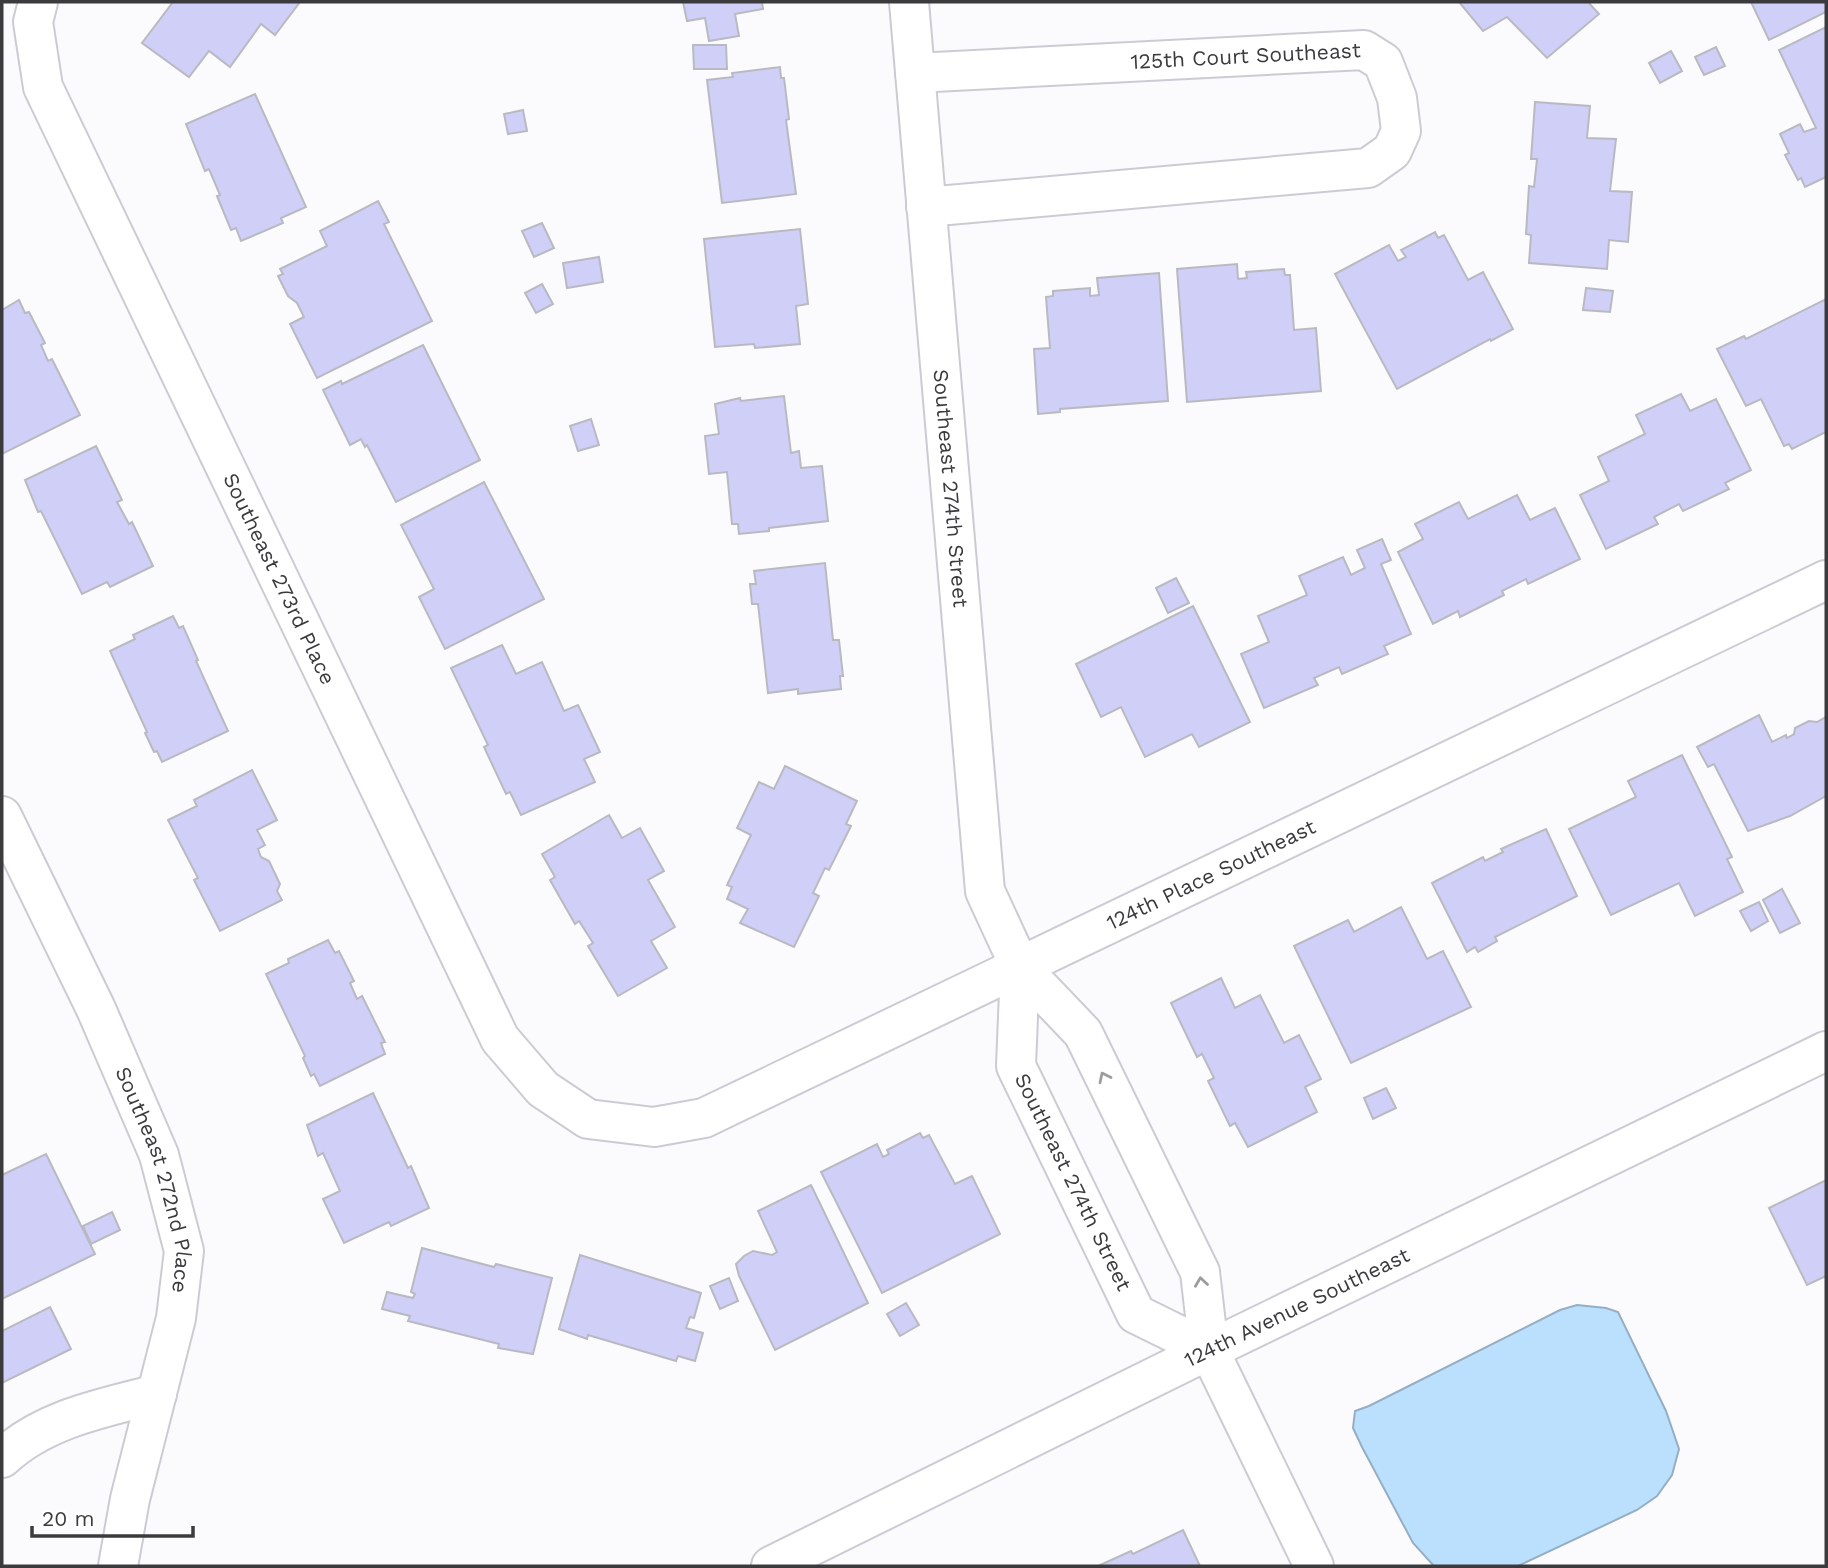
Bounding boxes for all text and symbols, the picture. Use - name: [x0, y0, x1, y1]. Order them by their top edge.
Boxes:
- street label: 125th Court Southeast: [1130, 37, 1361, 74]
- street label: Southeast 274th Street: [928, 368, 974, 609]
- street label: Southeast 273rd Place: [218, 469, 341, 688]
- street label: 124th Place Southeast: [1102, 814, 1319, 935]
- street label: Southeast 272nd Place: [110, 1063, 197, 1294]
- street label: Southeast 274th Street: [1010, 1069, 1137, 1295]
- one-way arrow: [1099, 1072, 1113, 1084]
- street label: 124th Avenue Southeast: [1180, 1242, 1413, 1372]
- one-way arrow: [1194, 1276, 1209, 1288]
- scale bar: [32, 1494, 192, 1538]
- text: 20 m: [42, 1506, 94, 1531]

